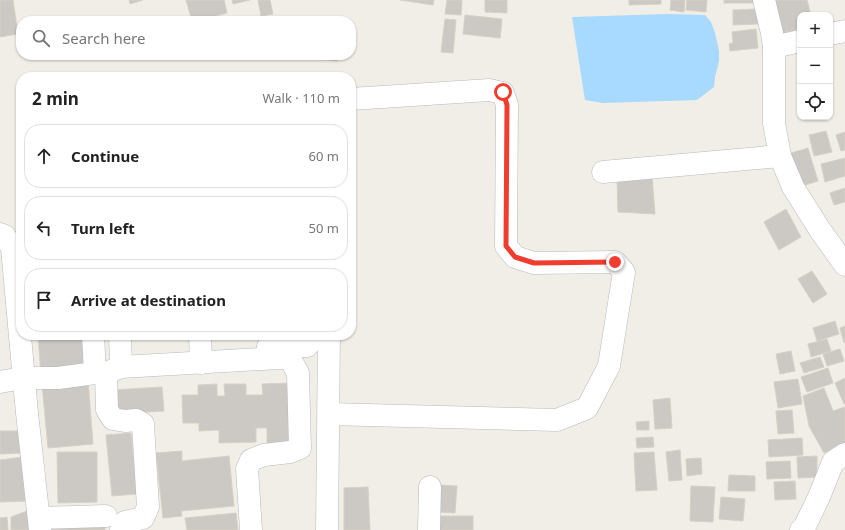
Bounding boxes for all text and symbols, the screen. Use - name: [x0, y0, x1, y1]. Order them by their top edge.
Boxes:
- map controls: [797, 12, 833, 120]
- button: +: [797, 12, 833, 48]
- search box: [16, 16, 356, 60]
- icon: search: [30, 27, 52, 49]
- text: Search here: [62, 28, 145, 48]
- button: −: [797, 48, 833, 84]
- route start: [494, 83, 512, 101]
- button: locate: [797, 84, 833, 120]
- text: 2 min: [32, 87, 79, 110]
- text: Walk · 110 m: [262, 89, 340, 107]
- icon: ahead: [33, 145, 55, 167]
- text: Continue: [71, 146, 139, 166]
- text: 60 m: [309, 147, 339, 165]
- icon: left: [33, 217, 55, 239]
- text: Turn left: [71, 218, 135, 238]
- text: 50 m: [309, 219, 339, 237]
- route end: [606, 253, 624, 271]
- icon: arrive: [33, 289, 55, 311]
- text: Arrive at destination: [71, 290, 226, 310]

